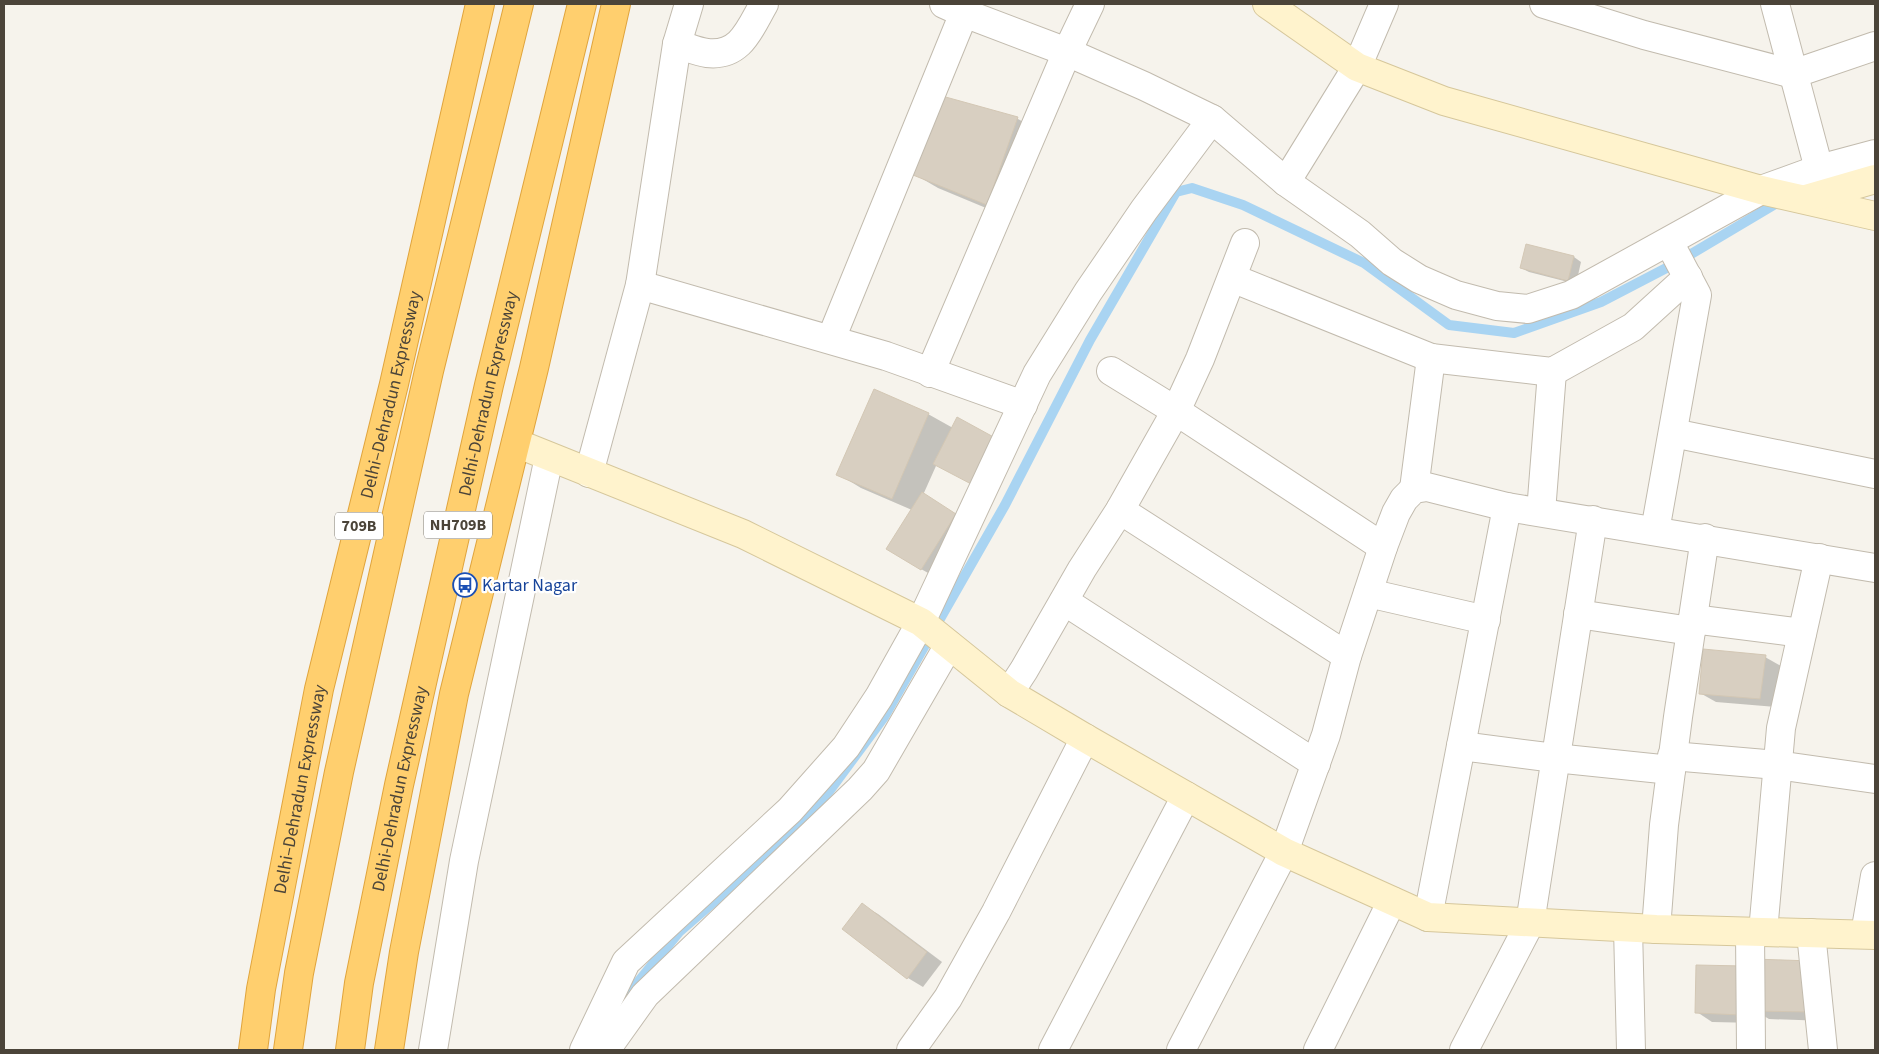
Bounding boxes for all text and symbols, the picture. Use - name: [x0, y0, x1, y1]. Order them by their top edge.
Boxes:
- street label: Delhi–Dehradun Expressway: [354, 288, 427, 501]
- street label: Delhi-Dehradun Expressway: [452, 288, 524, 498]
- road number: 709B: [335, 512, 383, 540]
- road number: NH709B: [424, 512, 492, 538]
- bus stop icon: Kartar Nagar: [452, 572, 478, 598]
- place label: Kartar Nagar: [482, 573, 578, 598]
- street label: Delhi–Dehradun Expressway: [267, 681, 332, 896]
- street label: Delhi-Dehradun Expressway: [365, 683, 434, 894]

